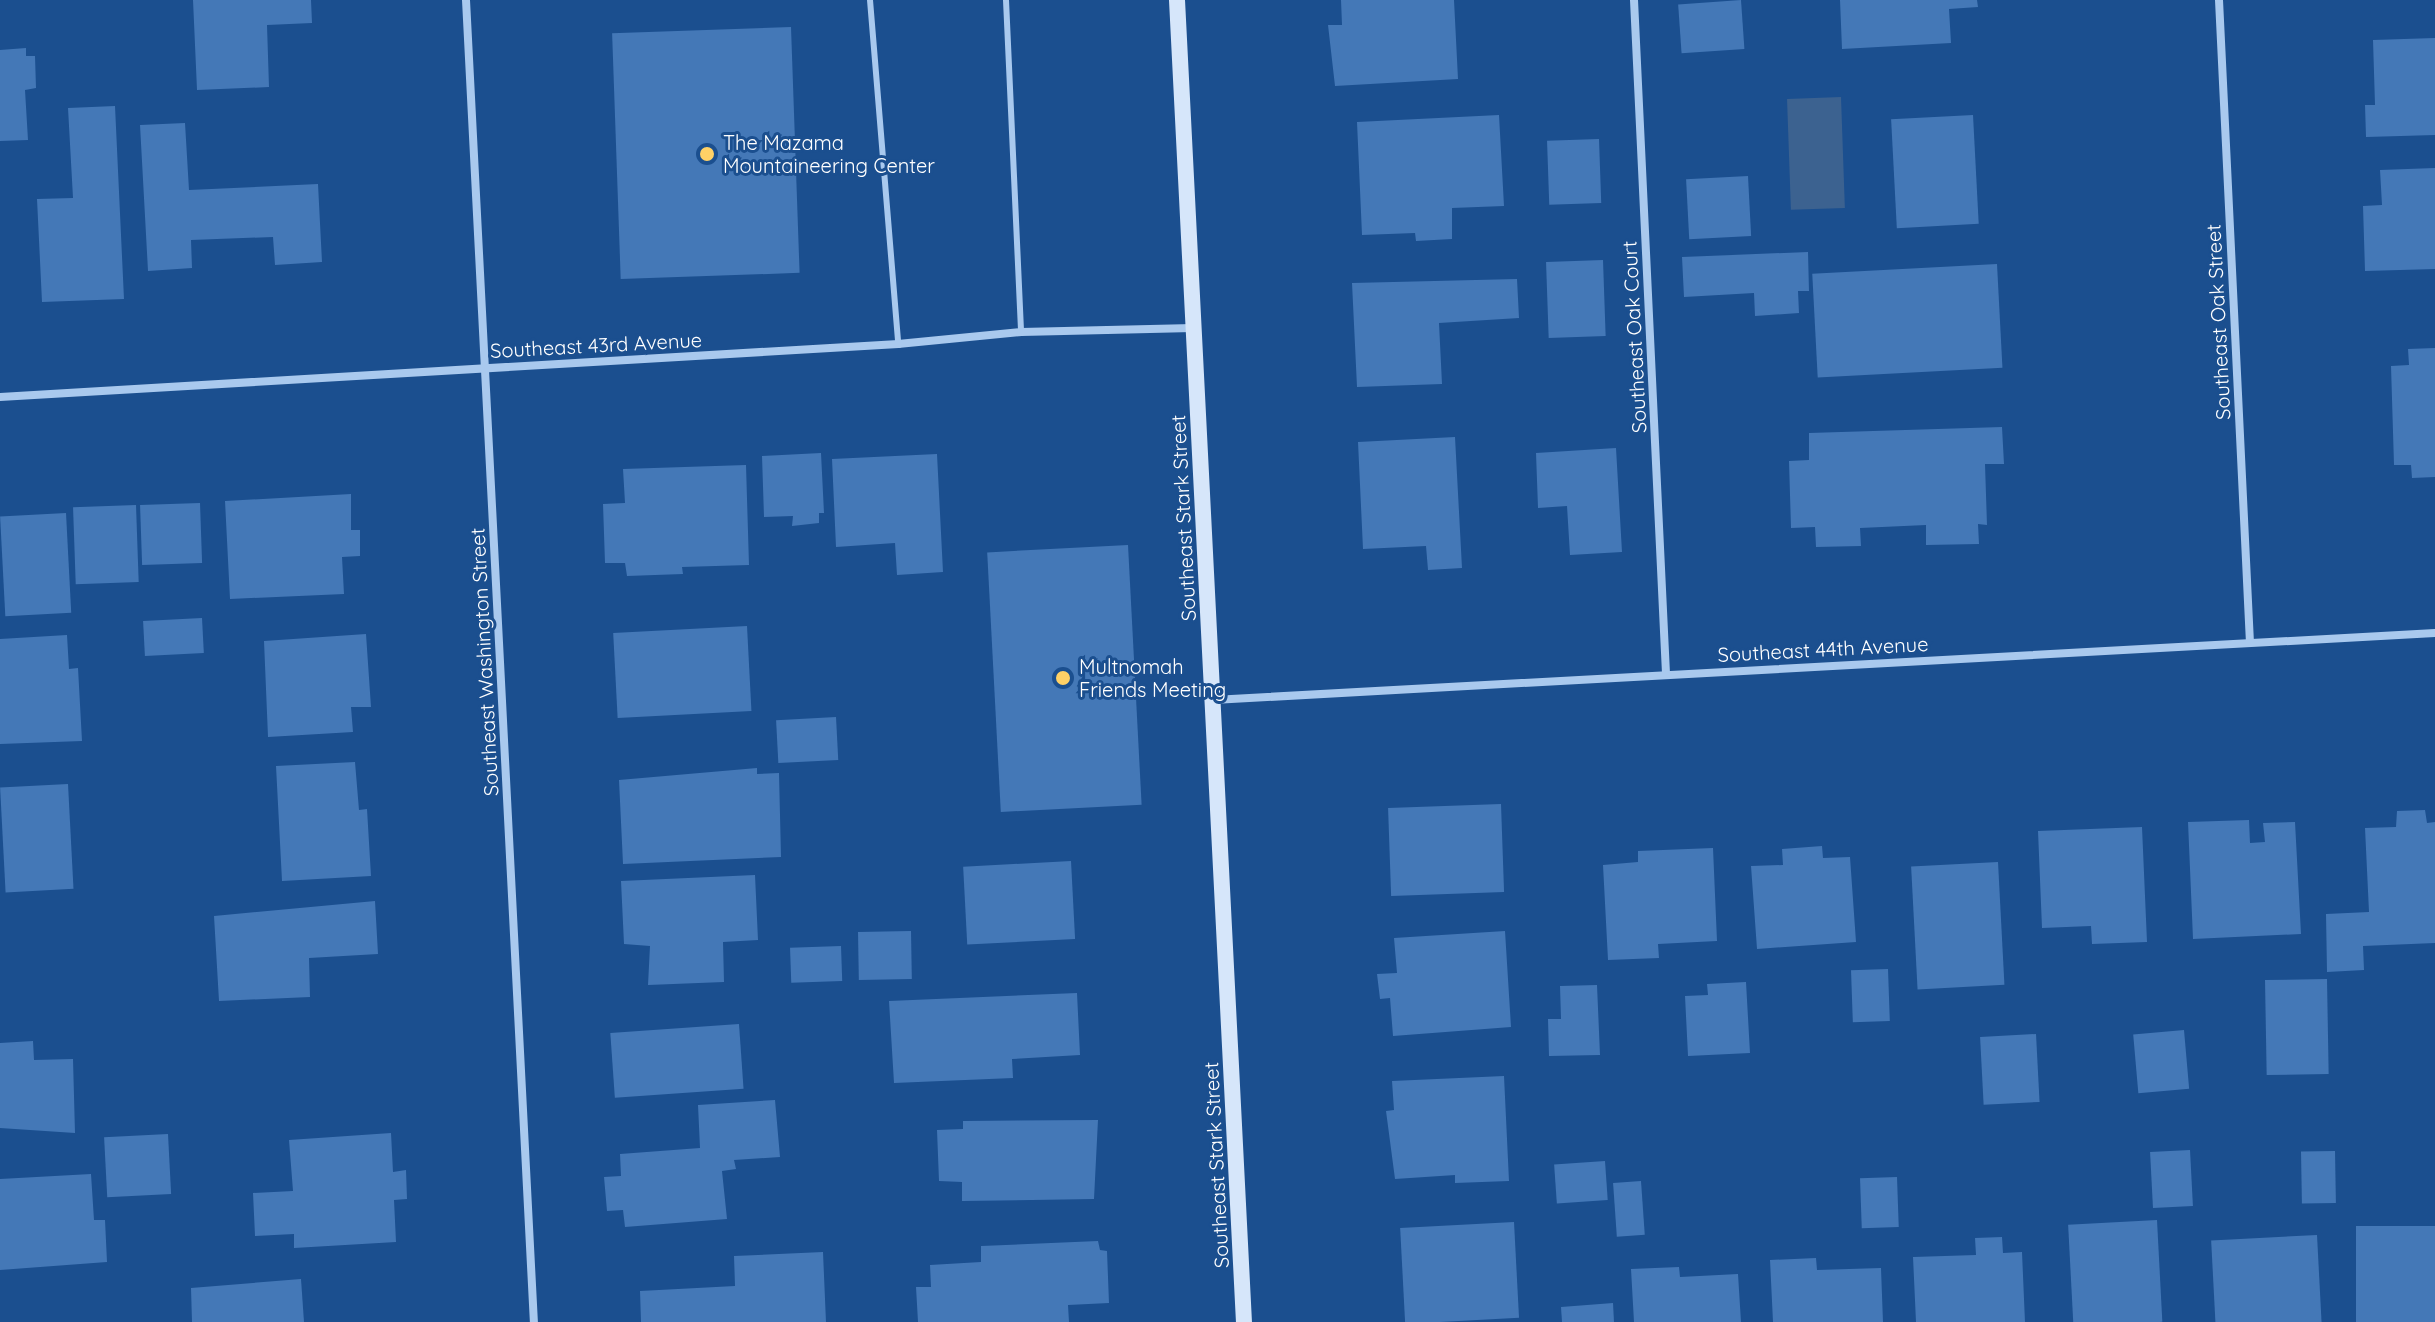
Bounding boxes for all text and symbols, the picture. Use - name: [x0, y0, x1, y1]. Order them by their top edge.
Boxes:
- place label: The Mazama Mountaineering Center: [723, 130, 935, 177]
- marker: The Mazama Mountaineering Center: [698, 145, 716, 163]
- street label: Southeast Oak Street: [2201, 223, 2235, 421]
- street label: Southeast Oak Court: [1617, 240, 1651, 434]
- street label: Southeast 43rd Avenue: [489, 327, 703, 363]
- street label: Southeast Stark Street: [1166, 414, 1200, 622]
- street label: Southeast Washington Street: [465, 527, 503, 797]
- street label: Southeast 44th Avenue: [1717, 631, 1929, 667]
- place label: Multnomah Friends Meeting: [1079, 654, 1226, 701]
- marker: Multnomah Friends Meeting: [1054, 669, 1072, 687]
- street label: Southeast Stark Street: [1199, 1061, 1233, 1269]

